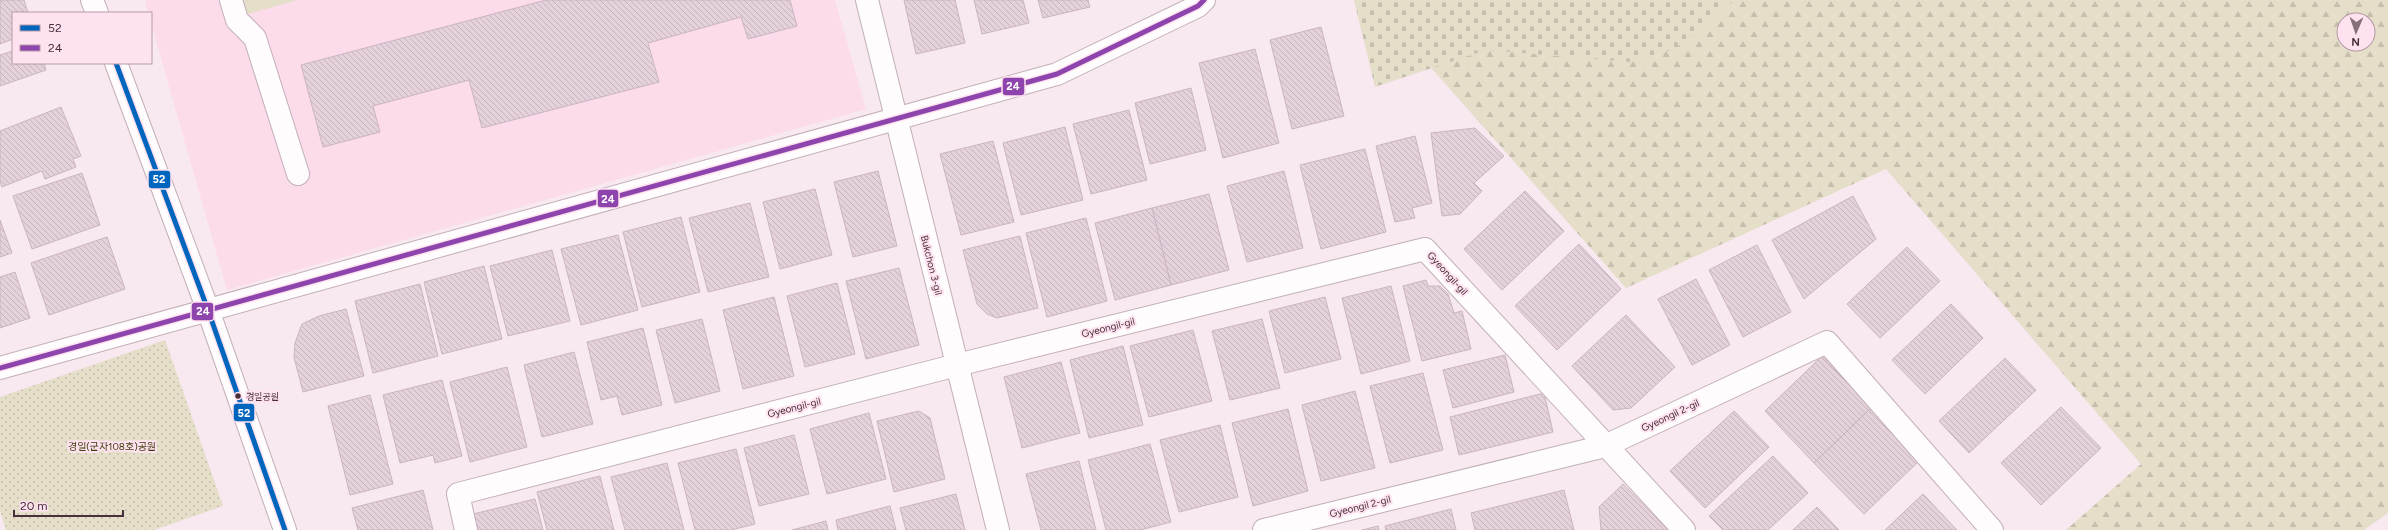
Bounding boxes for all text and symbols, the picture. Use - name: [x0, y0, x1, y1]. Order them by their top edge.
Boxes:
- legend: [12, 12, 152, 64]
- north arrow: [2336, 12, 2376, 52]
- text: 52: [48, 21, 62, 35]
- text: N: [2351, 35, 2360, 48]
- text: 24: [48, 41, 63, 55]
- line badge: 24: [1002, 77, 1025, 96]
- text: 24: [1006, 80, 1020, 93]
- line badge: 52: [148, 170, 171, 189]
- text: 52: [153, 173, 165, 186]
- line badge: 24: [597, 189, 619, 208]
- text: 24: [601, 193, 615, 206]
- street label: Bukchon 3-gil: [918, 234, 945, 296]
- street label: Gyeongil-gil: [1425, 249, 1471, 298]
- line badge: 24: [191, 302, 214, 321]
- text: 24: [196, 305, 210, 318]
- street label: Gyeongil-gil: [1080, 315, 1136, 340]
- marker: 경일공원: [233, 391, 243, 401]
- place label: 경일공원: [246, 391, 279, 402]
- street label: Gyeongil-gil: [766, 395, 822, 420]
- street label: Gyeongil 2-gil: [1639, 396, 1701, 435]
- line badge: 52: [233, 403, 255, 422]
- text: 52: [238, 407, 250, 420]
- park label: 경일(군자108호)공원: [68, 440, 156, 453]
- scale bar: [14, 492, 123, 518]
- street label: Gyeongil 2-gil: [1328, 493, 1392, 520]
- text: 20 m: [20, 499, 48, 513]

